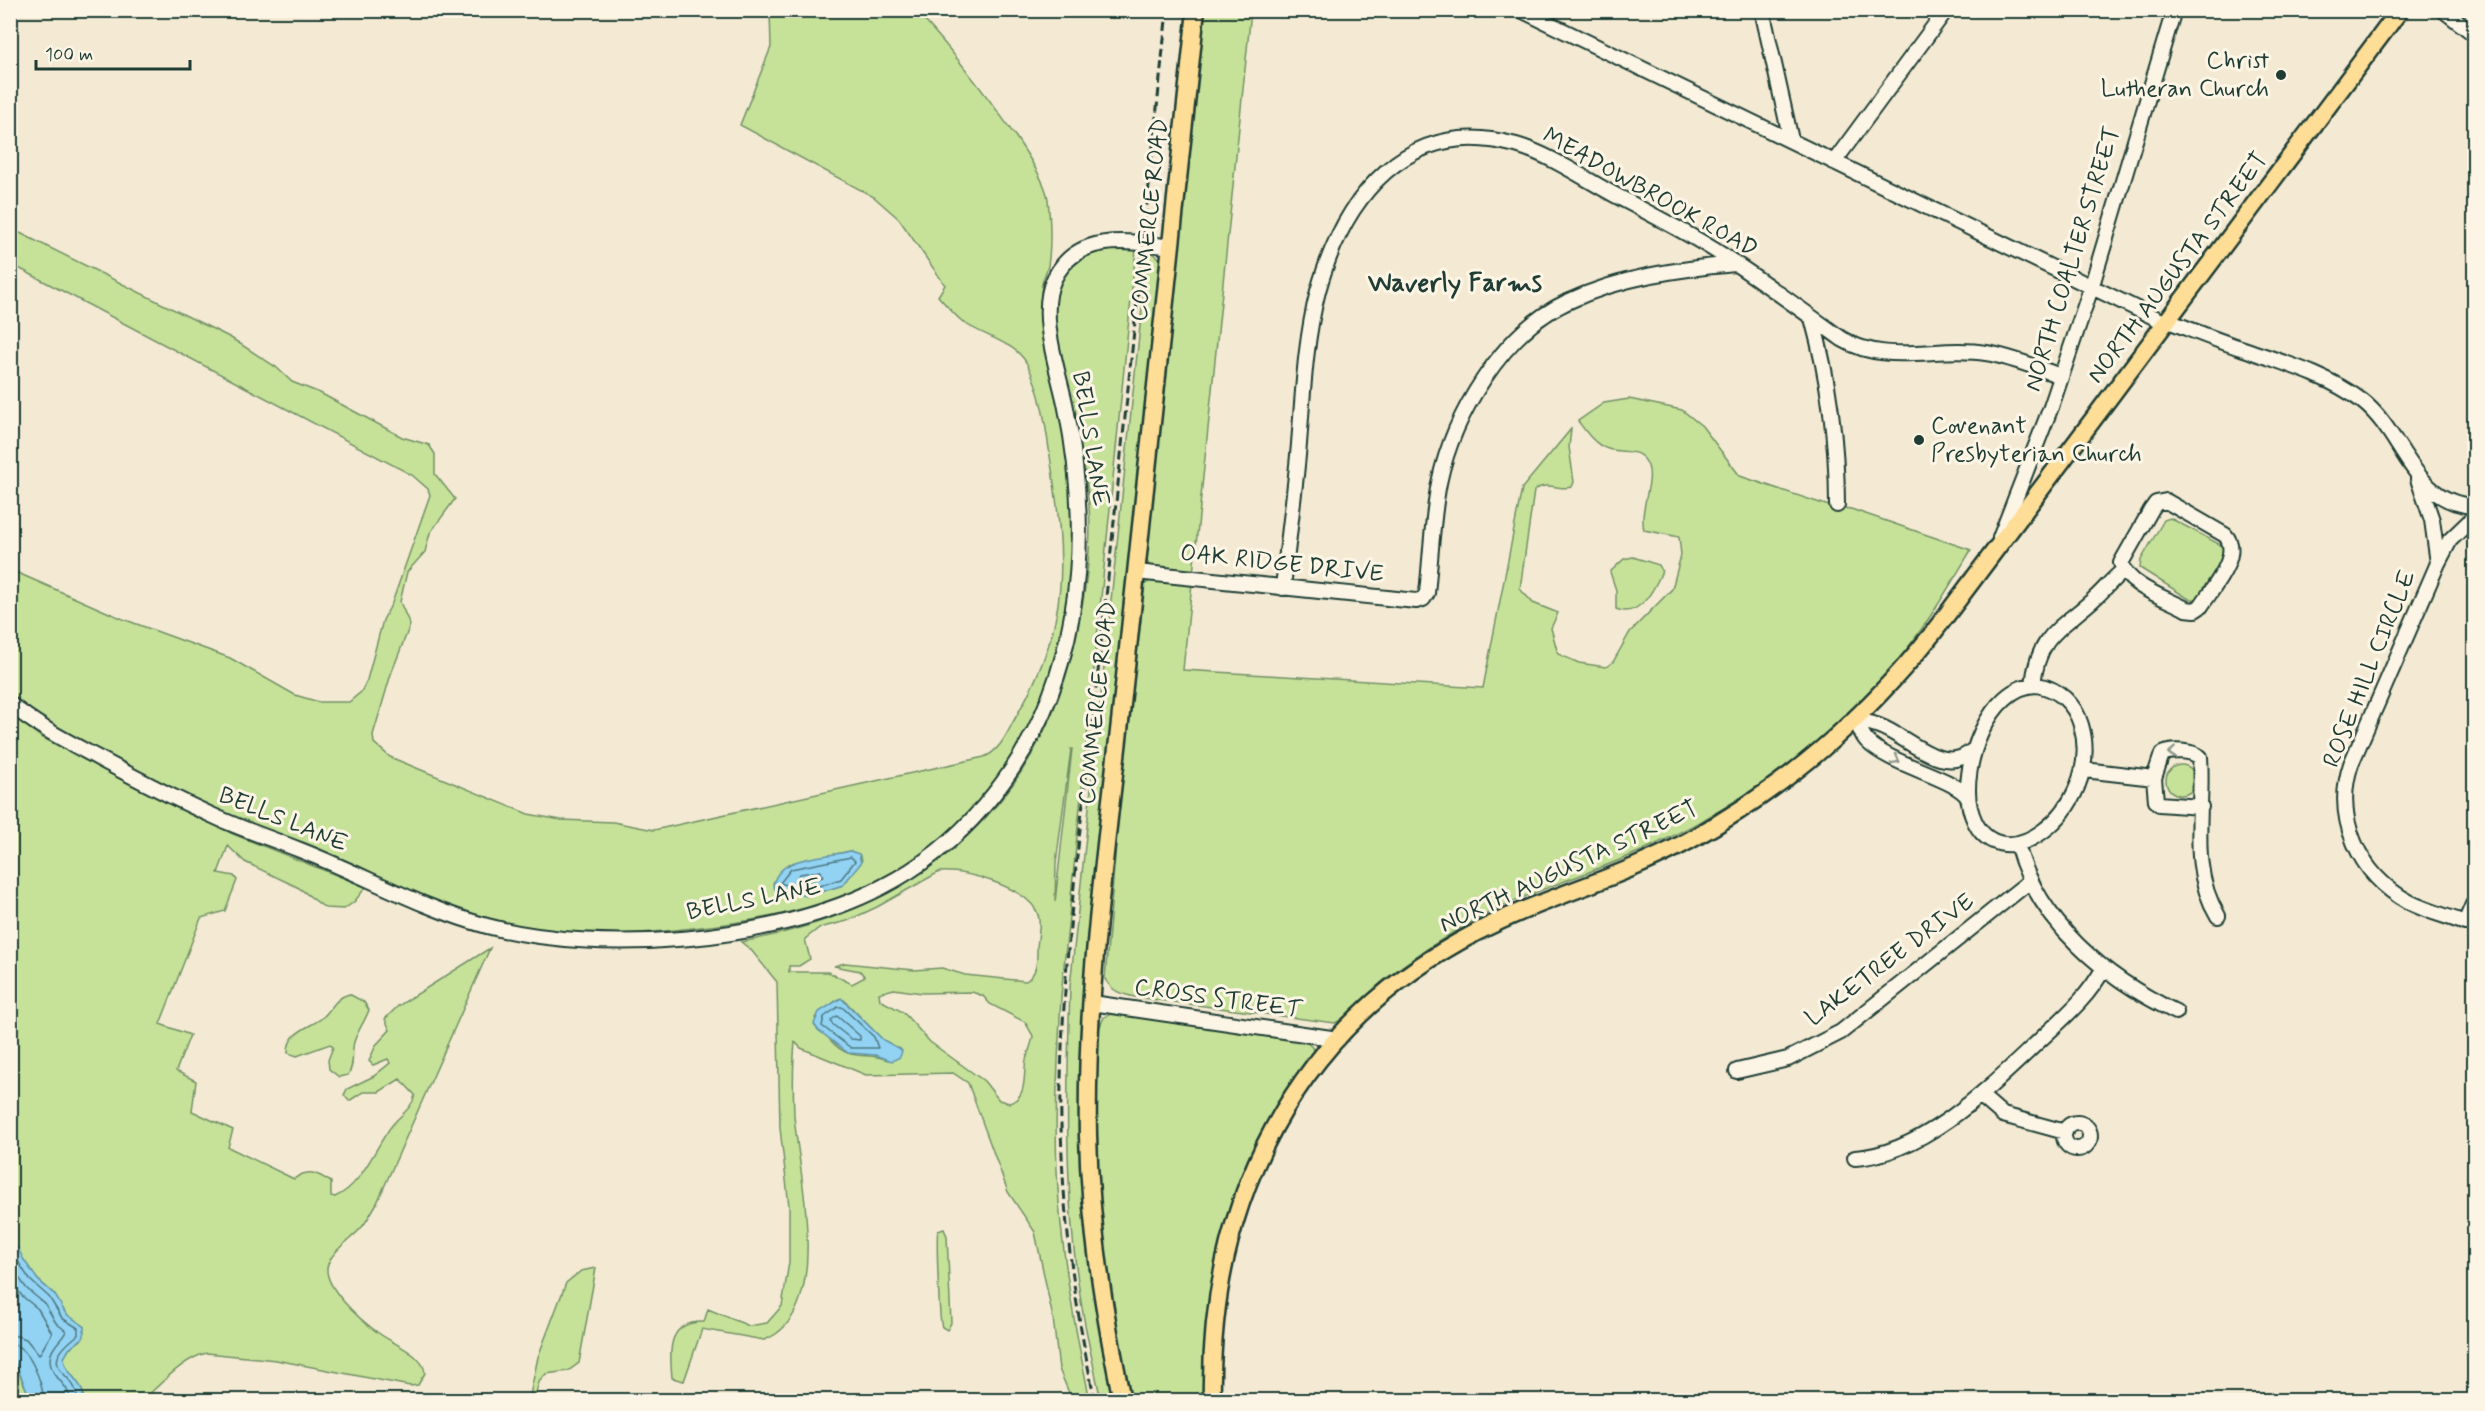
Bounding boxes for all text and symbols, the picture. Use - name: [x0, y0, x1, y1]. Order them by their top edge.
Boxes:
- scale bar: [36, 33, 190, 71]
- text: 100 m: [45, 43, 93, 67]
- place label: Christ Lutheran Church: [2101, 46, 2269, 105]
- marker: Christ Lutheran Church: [2274, 68, 2288, 82]
- street label: COMMERCE ROAD: [1124, 117, 1176, 323]
- street label: MEADOWBROOK ROAD: [1537, 121, 1763, 265]
- street label: NORTH COALTER STREET: [2018, 123, 2128, 395]
- street label: NORTH AUGUSTA STREET: [2081, 146, 2275, 390]
- district label: Waverly Farms: [1367, 267, 1542, 301]
- street label: BELLS LANE: [1064, 369, 1116, 509]
- place label: Covenant Presbyterian Church: [1931, 411, 2142, 470]
- marker: Covenant Presbyterian Church: [1912, 433, 1926, 447]
- street label: OAK RIDGE DRIVE: [1179, 538, 1386, 590]
- street label: ROSE HILL CIRCLE: [2316, 566, 2424, 772]
- street label: COMMERCE ROAD: [1072, 600, 1124, 806]
- one-way arrow: [2167, 746, 2177, 759]
- one-way arrow: [1889, 753, 1900, 765]
- street label: BELLS LANE: [214, 780, 352, 860]
- street label: NORTH AUGUSTA STREET: [1435, 793, 1703, 941]
- street label: BELLS LANE: [684, 872, 824, 928]
- street label: LAKETREE DRIVE: [1799, 886, 1981, 1034]
- street label: CROSS STREET: [1132, 972, 1304, 1026]

